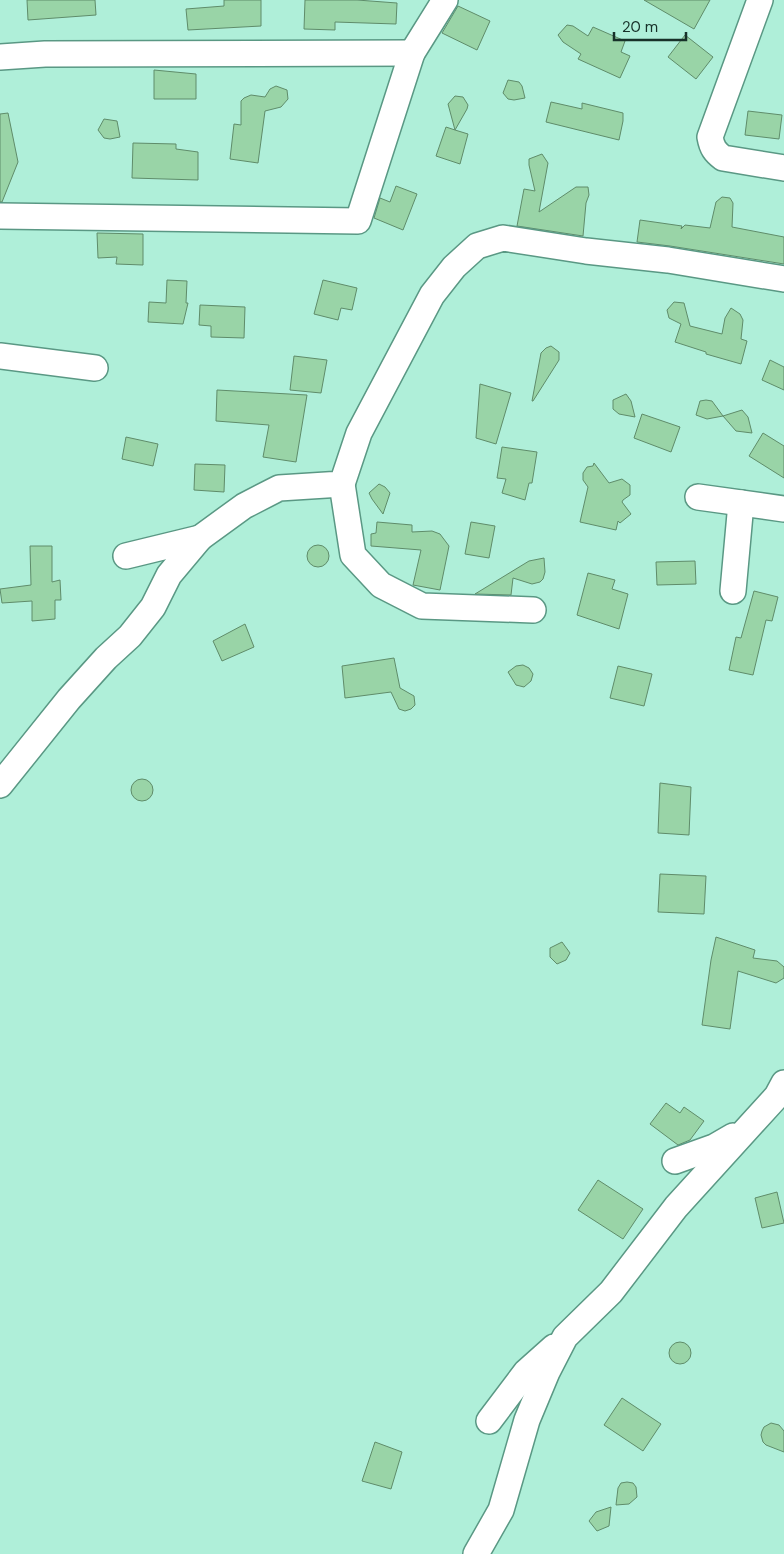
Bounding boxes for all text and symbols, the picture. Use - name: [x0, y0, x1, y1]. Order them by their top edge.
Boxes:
- scale bar: [614, 10, 686, 42]
- text: 20 m: [622, 17, 658, 37]

